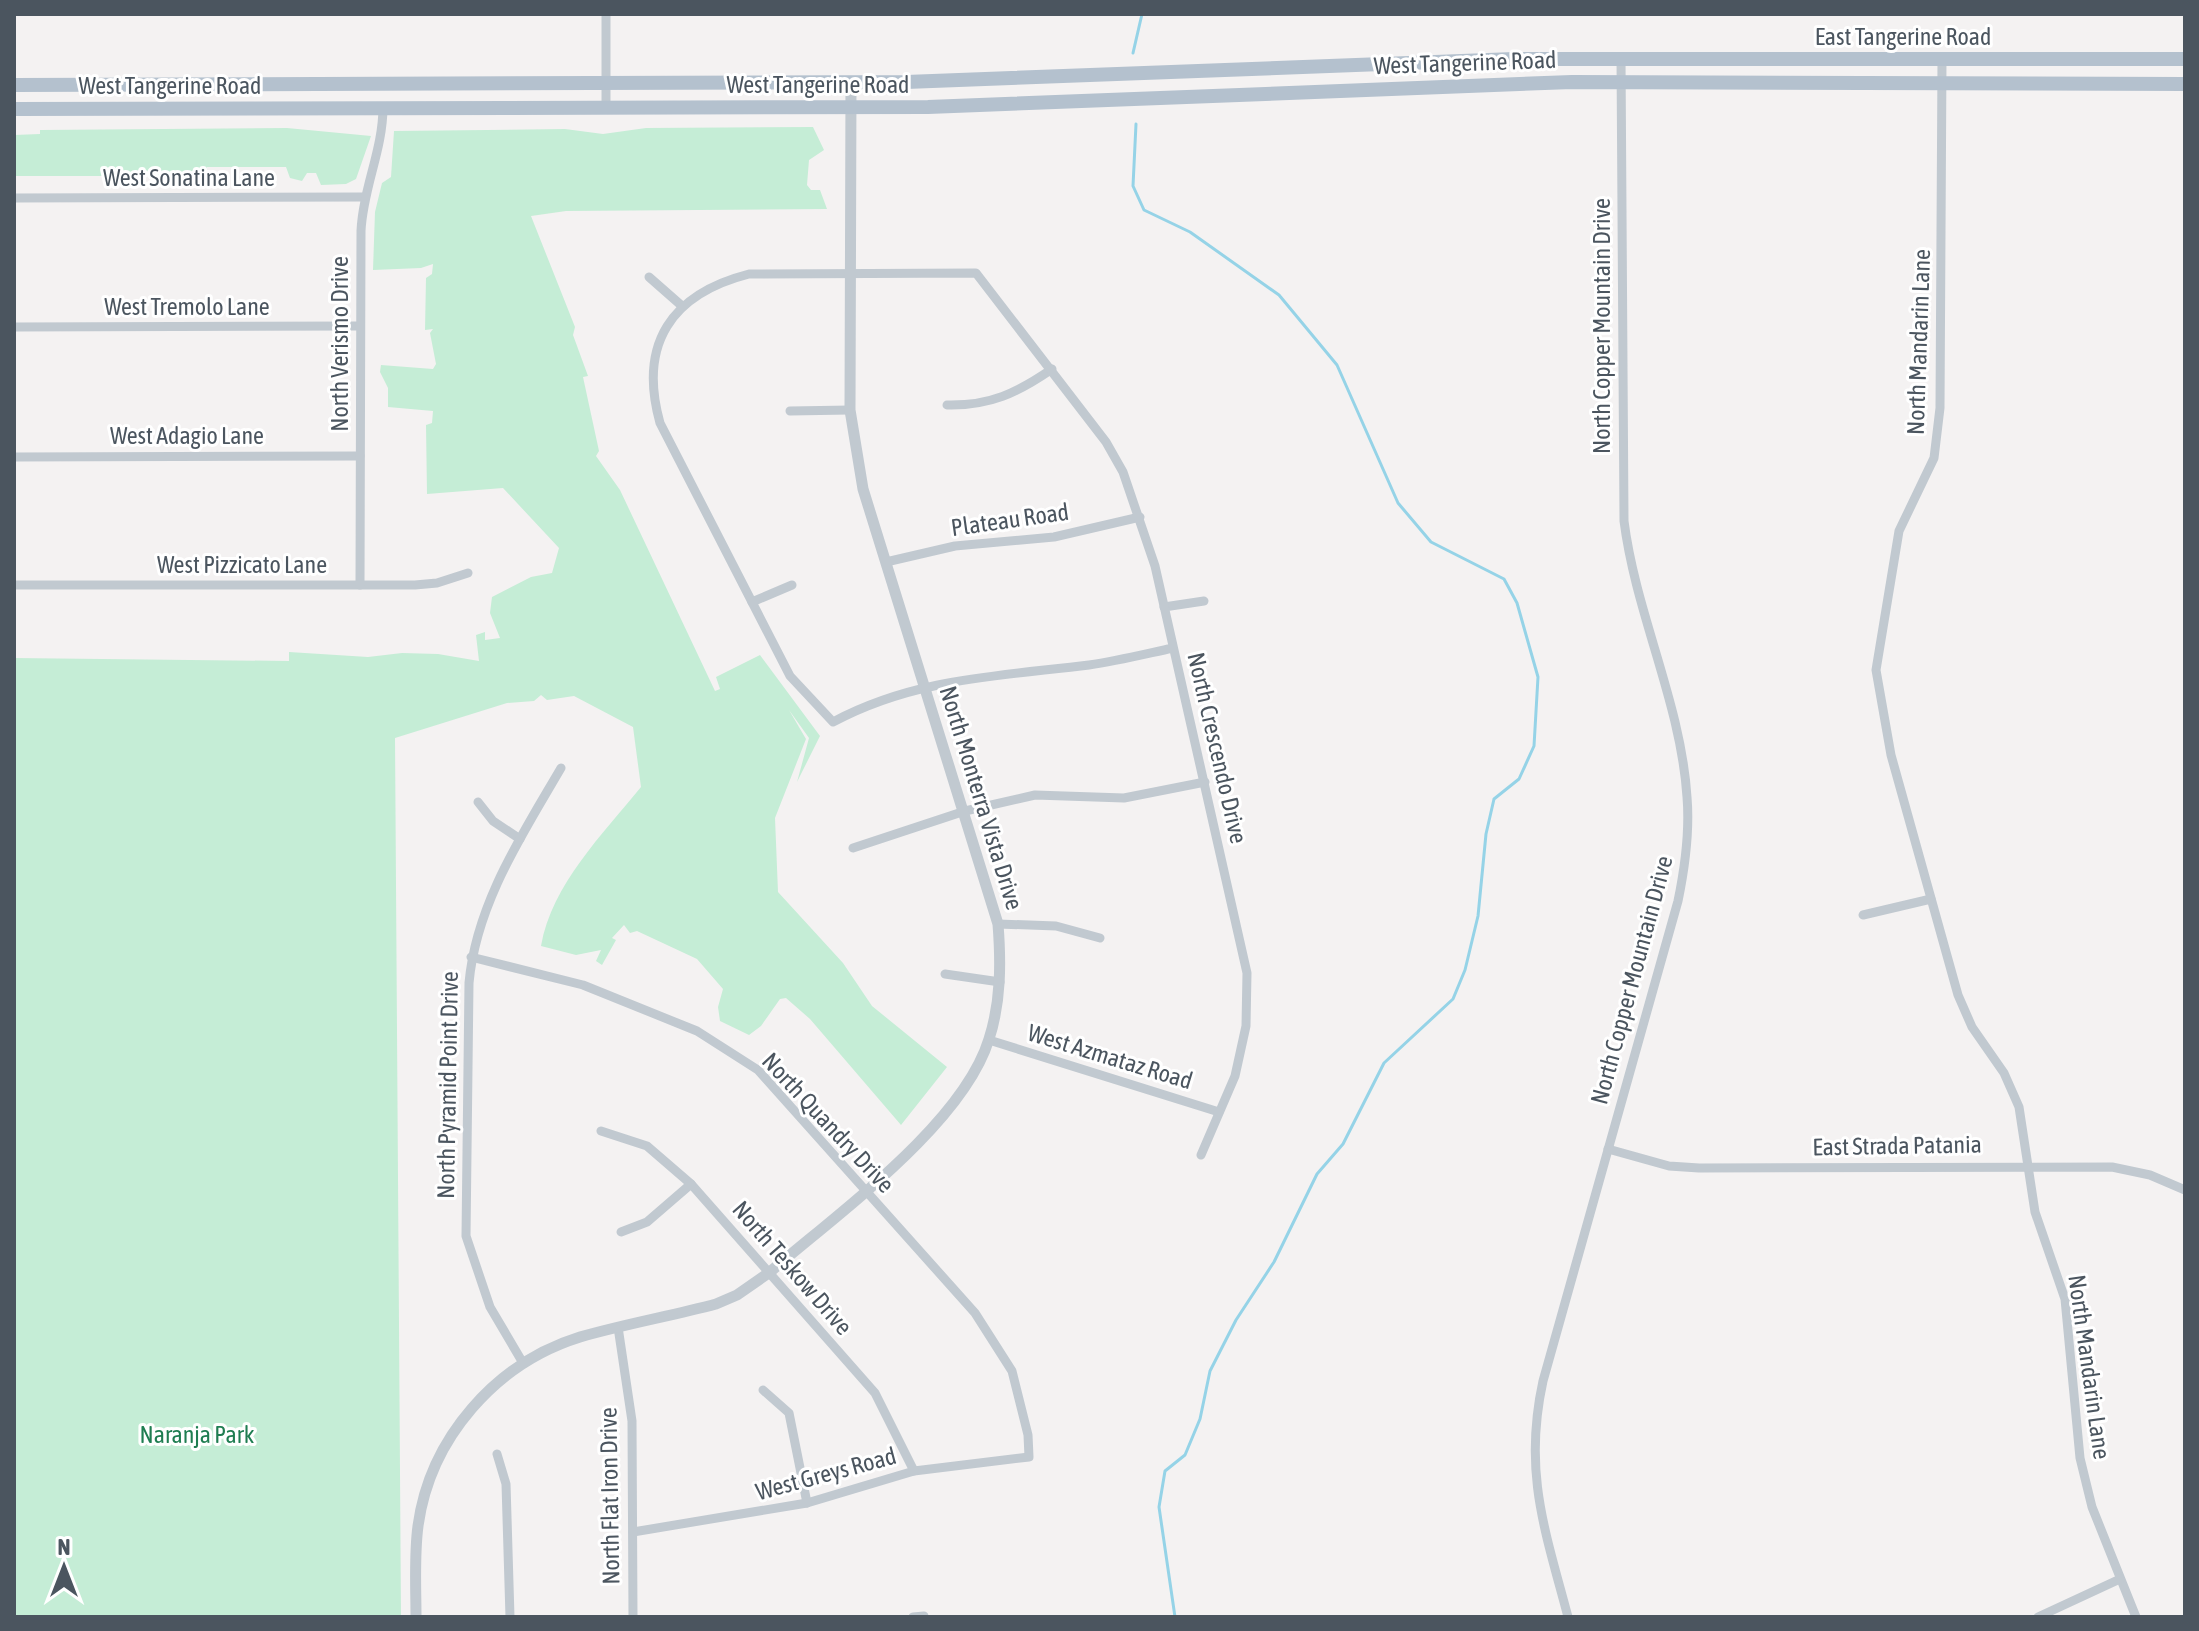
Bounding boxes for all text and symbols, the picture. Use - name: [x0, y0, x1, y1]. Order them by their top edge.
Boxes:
- street label: East Tangerine Road: [1815, 23, 1991, 50]
- street label: West Tangerine Road: [1373, 46, 1557, 79]
- street label: West Tangerine Road: [727, 71, 909, 98]
- street label: West Tangerine Road: [79, 72, 261, 99]
- street label: West Sonatina Lane: [103, 164, 275, 191]
- street label: North Copper Mountain Drive: [1588, 198, 1615, 454]
- street label: North Mandarin Lane: [1902, 249, 1935, 435]
- street label: North Verismo Drive: [326, 256, 353, 432]
- street label: West Tremolo Lane: [104, 293, 270, 320]
- street label: West Adagio Lane: [110, 422, 264, 449]
- street label: Plateau Road: [949, 498, 1071, 541]
- street label: West Pizzicato Lane: [157, 551, 327, 578]
- street label: North Crescendo Drive: [1182, 650, 1253, 846]
- street label: North Monterra Vista Drive: [935, 683, 1028, 913]
- street label: North Copper Mountain Drive: [1585, 853, 1678, 1107]
- street label: North Pyramid Point Drive: [432, 971, 463, 1199]
- street label: West Azmataz Road: [1024, 1019, 1196, 1094]
- street label: North Quandry Drive: [757, 1047, 900, 1198]
- street label: East Strada Patania: [1812, 1131, 1982, 1160]
- street label: North Teskow Drive: [727, 1195, 858, 1340]
- street label: North Mandarin Lane: [2063, 1273, 2116, 1461]
- street label: North Flat Iron Drive: [594, 1407, 625, 1585]
- park label: Naranja Park: [140, 1421, 255, 1448]
- street label: West Greys Road: [753, 1442, 899, 1505]
- north arrow: [24, 1527, 104, 1607]
- text: N: [58, 1534, 70, 1560]

